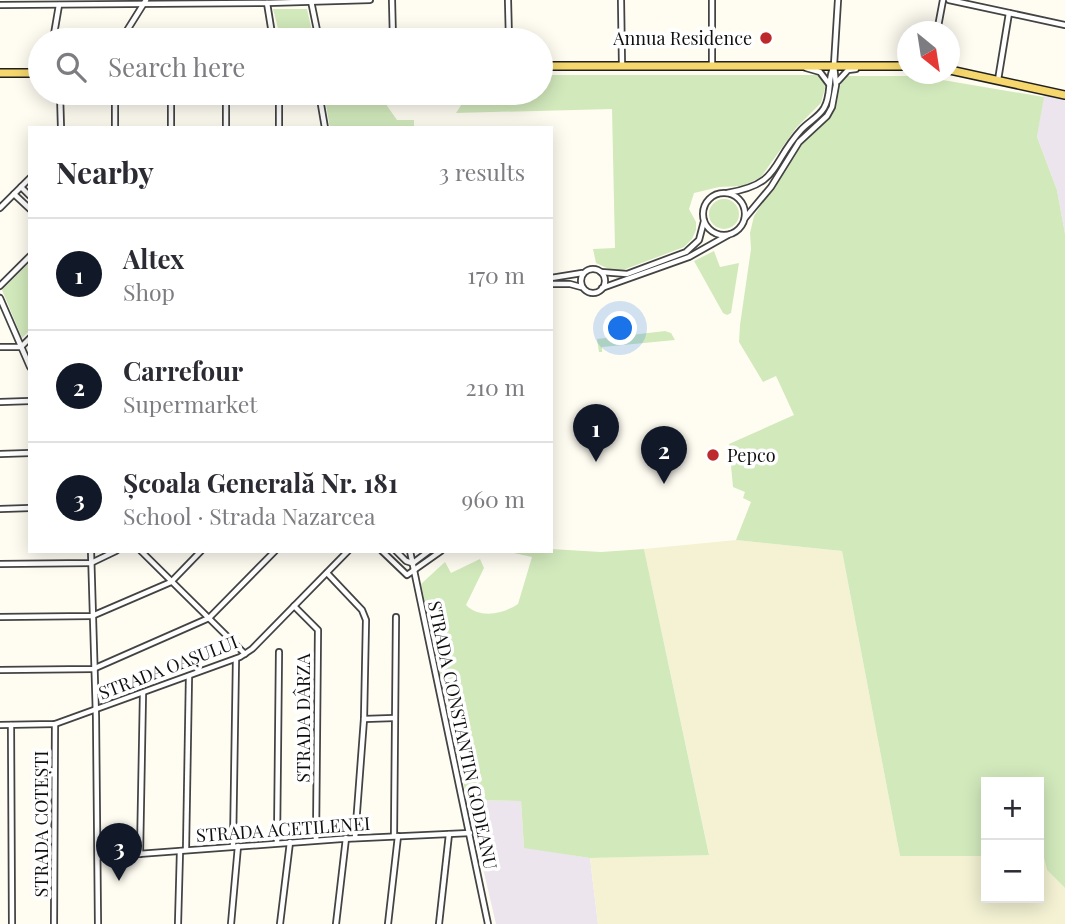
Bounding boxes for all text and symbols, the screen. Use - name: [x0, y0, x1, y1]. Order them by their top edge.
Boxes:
- north arrow: [897, 21, 960, 84]
- place label: Annua Residence: [612, 26, 752, 50]
- search box: [28, 28, 553, 105]
- marker: Annua Residence: [758, 30, 774, 46]
- icon: search: [52, 48, 90, 86]
- text: Search here: [108, 49, 245, 84]
- text: Nearby: [56, 152, 154, 192]
- text: 3 results: [439, 156, 525, 187]
- text: Altex: [123, 241, 184, 276]
- text: 1: [75, 259, 83, 290]
- text: 170 m: [467, 259, 525, 290]
- text: Shop: [123, 276, 175, 307]
- your location: [603, 311, 637, 345]
- text: Carrefour: [123, 353, 243, 388]
- text: 2: [73, 371, 85, 402]
- text: 210 m: [466, 371, 525, 402]
- text: Supermarket: [123, 388, 257, 419]
- pin: 1: [573, 404, 619, 462]
- pin: 2: [641, 426, 687, 484]
- place label: Pepco: [727, 443, 776, 467]
- marker: Pepco: [705, 447, 721, 463]
- text: Școala Generală Nr. 181: [123, 465, 398, 500]
- text: 3: [73, 483, 85, 514]
- text: 960 m: [461, 483, 525, 514]
- text: School · Strada Nazarcea: [123, 500, 375, 531]
- street label: STRADA CONSTANTIN GODEANU: [423, 598, 503, 872]
- street label: STRADA OAȘULUI: [95, 629, 241, 705]
- street label: STRADA DÂRZA: [291, 653, 315, 783]
- street label: STRADA COTEȘTI: [29, 751, 53, 897]
- map controls: [981, 777, 1044, 903]
- button: +: [981, 777, 1044, 840]
- street label: STRADA ACETILENEI: [195, 811, 371, 847]
- pin: 3: [96, 823, 142, 881]
- button: −: [981, 840, 1044, 903]

